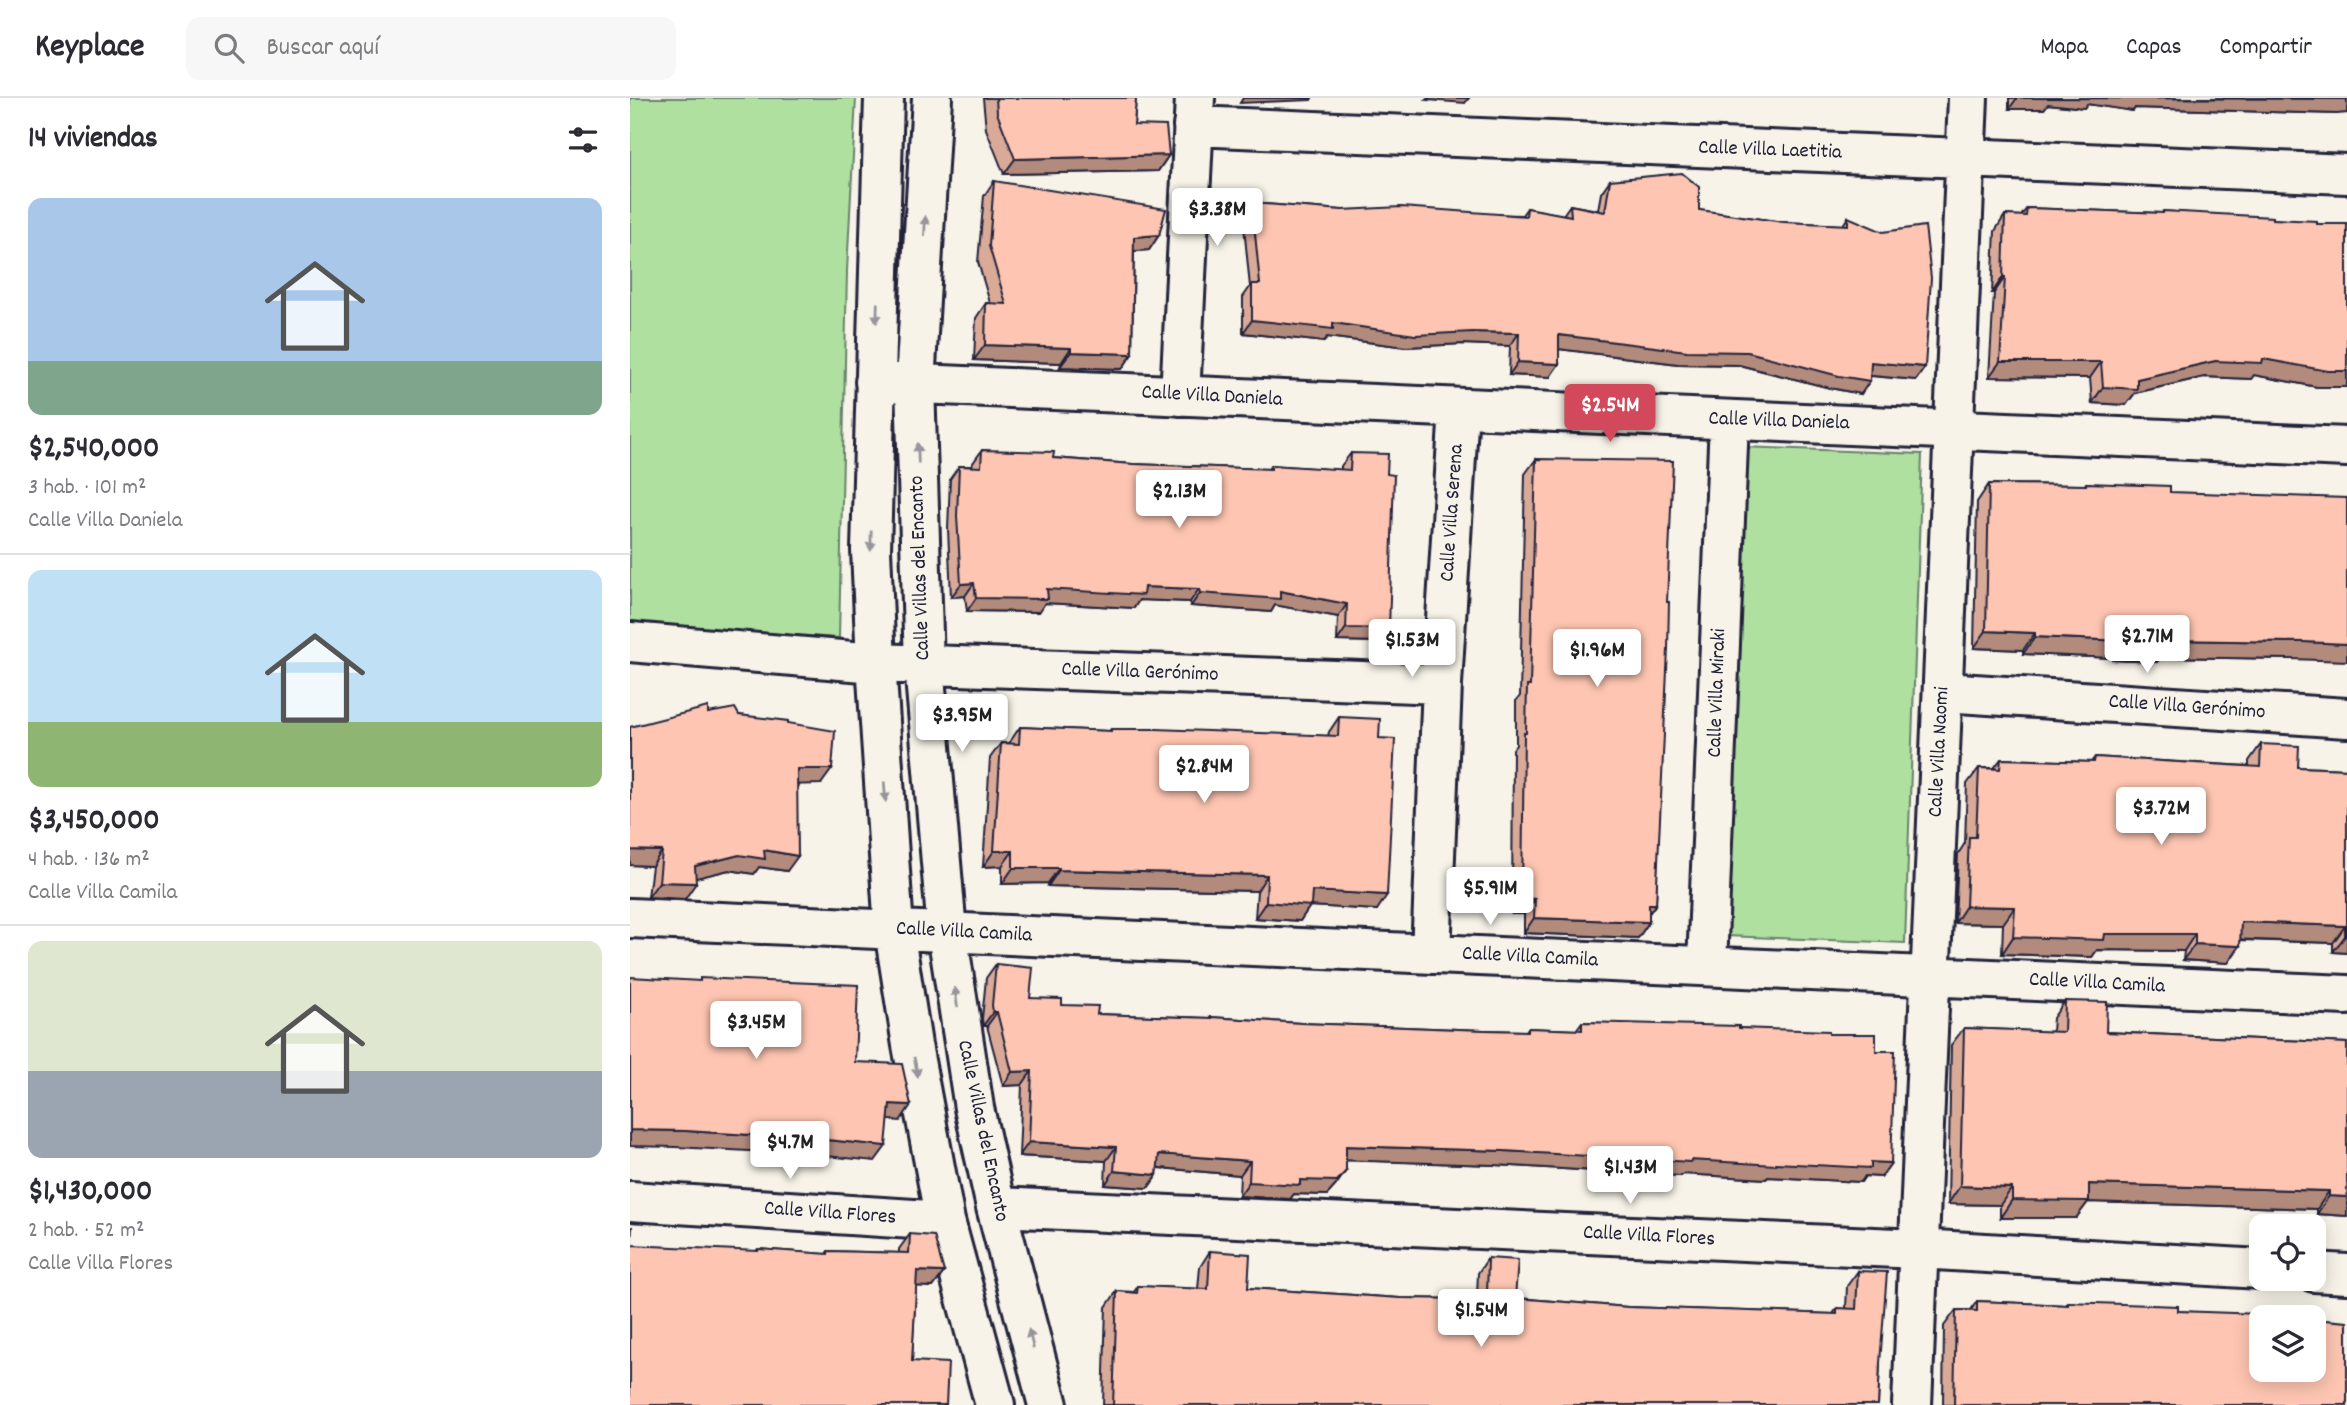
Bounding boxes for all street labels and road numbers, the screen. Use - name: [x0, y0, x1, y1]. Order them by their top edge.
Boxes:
- street label: Calle Villa Laetitia: [1698, 134, 1843, 169]
- street label: Calle Villa Daniela: [1141, 378, 1284, 416]
- street label: Calle Villa Daniela: [1708, 405, 1851, 439]
- street label: Calle Villa Serena: [1433, 442, 1473, 583]
- street label: Calle Villas del Encanto: [903, 475, 939, 661]
- street label: Calle Villa Miraki: [1701, 628, 1735, 758]
- street label: Calle Villa Gerónimo: [1061, 655, 1219, 691]
- street label: Calle Villa Naomi: [1922, 686, 1958, 818]
- street label: Calle Villa Gerónimo: [2108, 688, 2266, 728]
- street label: Calle Villa Camila: [895, 914, 1034, 952]
- street label: Calle Villa Camila: [1461, 939, 1600, 977]
- street label: Calle Villa Camila: [2028, 965, 2167, 1003]
- street label: Calle Villas del Encanto: [948, 1037, 1016, 1225]
- street label: Calle Villa Flores: [763, 1194, 897, 1234]
- street label: Calle Villa Flores: [1582, 1219, 1716, 1255]

